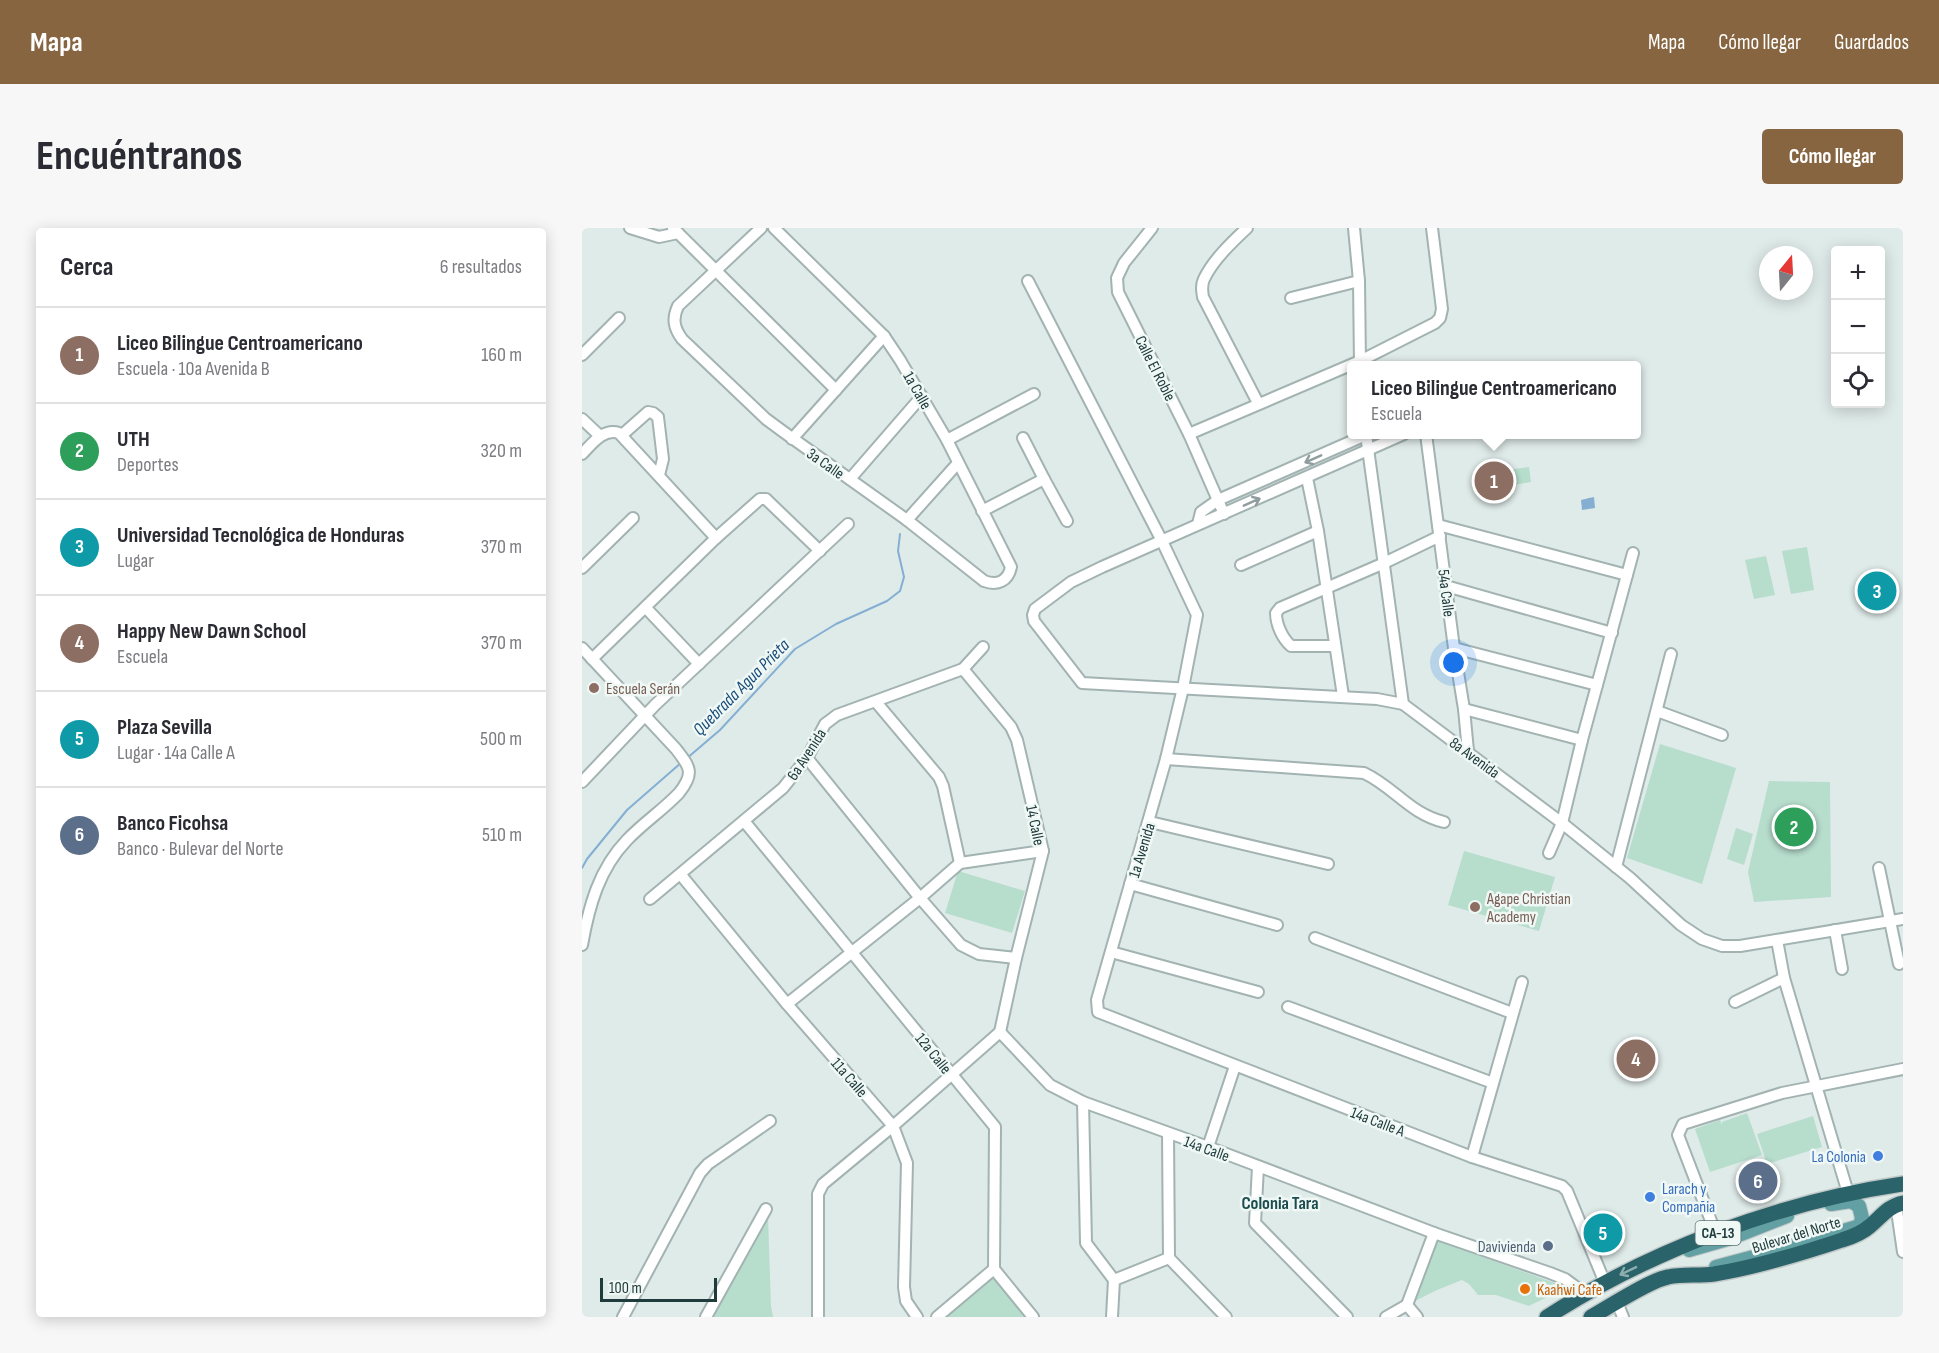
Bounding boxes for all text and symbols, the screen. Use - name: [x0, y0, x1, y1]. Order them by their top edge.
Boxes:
- text: Mapa: [30, 26, 83, 59]
- text: Mapa: [1648, 30, 1685, 55]
- text: Cómo llegar: [1718, 30, 1801, 55]
- text: Guardados: [1834, 30, 1909, 55]
- button: Cómo llegar: [1762, 129, 1903, 184]
- text: Encuéntranos: [36, 131, 242, 182]
- north arrow: [1759, 246, 1813, 300]
- map controls: [1831, 246, 1885, 408]
- button: +: [1831, 246, 1885, 300]
- text: Cerca: [60, 252, 113, 283]
- text: 6 resultados: [440, 255, 522, 279]
- button: −: [1831, 300, 1885, 354]
- text: Liceo Bilingue Centroamericano: [117, 330, 363, 357]
- street label: Calle El Roble: [1130, 333, 1179, 404]
- text: 1: [76, 343, 83, 367]
- text: 160 m: [481, 343, 522, 367]
- button: locate: [1831, 354, 1885, 408]
- text: Escuela · 10a Avenida B: [117, 357, 270, 381]
- popup: [1347, 361, 1641, 439]
- street label: 1a Calle: [898, 368, 935, 413]
- text: Liceo Bilingue Centroamericano: [1371, 375, 1617, 402]
- text: Escuela: [1371, 402, 1422, 426]
- text: UTH: [117, 426, 150, 453]
- text: 2: [75, 439, 84, 463]
- text: 320 m: [480, 439, 522, 463]
- street label: 3a Calle: [803, 445, 848, 484]
- text: Deportes: [117, 453, 179, 477]
- one-way arrow: [1304, 453, 1322, 465]
- pin: 1: [1474, 458, 1514, 504]
- one-way arrow: [1242, 495, 1260, 507]
- text: Universidad Tecnológica de Honduras: [117, 522, 404, 549]
- text: 3: [75, 535, 84, 559]
- text: 370 m: [481, 535, 522, 559]
- text: Lugar: [117, 549, 154, 573]
- street label: 54a Calle: [1433, 568, 1458, 618]
- pin: 3: [1858, 568, 1896, 614]
- text: Happy New Dawn School: [117, 618, 306, 645]
- text: 4: [75, 631, 84, 655]
- text: 370 m: [481, 631, 522, 655]
- water label: Quebrada Agua Prieta: [689, 634, 794, 740]
- text: Escuela: [117, 645, 168, 669]
- your location: [1439, 648, 1468, 677]
- place label: Escuela Serán: [606, 680, 680, 699]
- marker: Escuela Serán: [587, 681, 601, 695]
- text: Plaza Sevilla: [117, 714, 212, 741]
- street label: 6a Avenida: [784, 726, 831, 784]
- text: 5: [75, 727, 84, 751]
- text: 500 m: [480, 727, 522, 751]
- street label: 8a Avenida: [1445, 734, 1503, 783]
- text: Lugar · 14a Calle A: [117, 741, 235, 765]
- street label: 14 Calle: [1021, 803, 1048, 847]
- pin: 2: [1774, 804, 1814, 850]
- text: Banco Ficohsa: [117, 810, 228, 837]
- street label: 1a Avenida: [1125, 821, 1160, 880]
- text: 6: [75, 823, 84, 847]
- text: 510 m: [482, 823, 522, 847]
- text: Banco · Bulevar del Norte: [117, 837, 283, 861]
- place label: Agape Christian Academy: [1486, 890, 1571, 927]
- marker: Agape Christian Academy: [1468, 900, 1482, 914]
- street label: 12a Calle: [911, 1030, 955, 1078]
- pin: 4: [1616, 1036, 1656, 1082]
- street label: 11a Calle: [827, 1054, 871, 1102]
- street label: 14a Calle A: [1348, 1103, 1407, 1141]
- street label: 14a Calle: [1181, 1132, 1232, 1166]
- place label: La Colonia: [1812, 1148, 1866, 1167]
- marker: La Colonia: [1871, 1149, 1885, 1163]
- pin: 6: [1738, 1158, 1778, 1204]
- place label: Larach y Compañia: [1662, 1180, 1715, 1217]
- marker: Larach y Compañia: [1643, 1190, 1657, 1204]
- district label: Colonia Tara: [1241, 1193, 1319, 1214]
- pin: 5: [1584, 1210, 1622, 1256]
- street label: Bulevar del Norte: [1750, 1213, 1843, 1258]
- road number: CA-13: [1696, 1221, 1740, 1245]
- place label: Davivienda: [1478, 1238, 1536, 1257]
- marker: Davivienda: [1541, 1239, 1555, 1253]
- one-way arrow: [1620, 1266, 1638, 1278]
- scale bar: [600, 1275, 717, 1302]
- text: 100 m: [609, 1279, 642, 1298]
- place label: Kaahwi Cafe: [1537, 1281, 1602, 1300]
- marker: Kaahwi Cafe: [1518, 1282, 1532, 1296]

